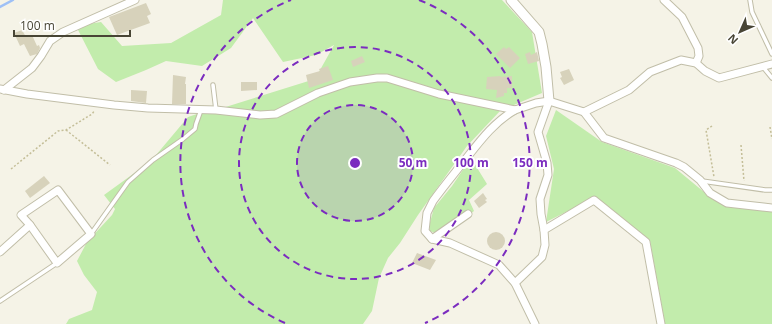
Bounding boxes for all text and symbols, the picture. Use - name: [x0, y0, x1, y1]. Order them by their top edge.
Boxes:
- scale bar: [14, 12, 130, 38]
- north arrow: [720, 12, 760, 52]
- text: 100 m: [20, 17, 55, 34]
- text: N: [724, 31, 741, 48]
- text: 50 m: [399, 154, 427, 171]
- text: 100 m: [453, 154, 489, 171]
- text: 150 m: [512, 154, 548, 171]
- centre of rings: [348, 156, 362, 170]

